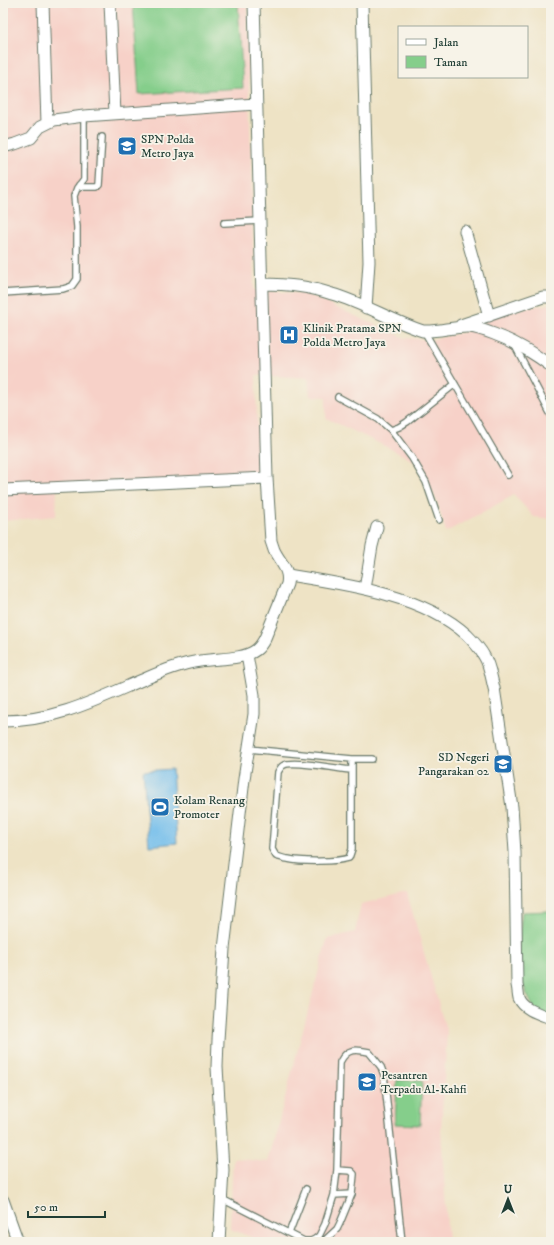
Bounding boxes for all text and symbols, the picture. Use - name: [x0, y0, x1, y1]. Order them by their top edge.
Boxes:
- legend: [398, 26, 528, 78]
- text: Jalan: [433, 35, 459, 50]
- text: Taman: [434, 55, 468, 70]
- place label: SPN Polda Metro Jaya: [141, 132, 195, 161]
- school or university icon: SPN Polda Metro Jaya: [116, 135, 138, 157]
- place label: Klinik Pratama SPN Polda Metro Jaya: [303, 321, 401, 350]
- hospital icon: Klinik Pratama SPN Polda Metro Jaya: [278, 324, 300, 346]
- place label: SD Negeri Pangarakan 02: [418, 750, 489, 779]
- school or university icon: SD Negeri Pangarakan 02: [492, 753, 514, 775]
- place label: Kolam Renang Promoter: [174, 793, 245, 822]
- sports icon: Kolam Renang Promoter: [149, 796, 171, 818]
- place label: Pesantren Terpadu Al-Kahfi: [381, 1068, 467, 1097]
- school or university icon: Pesantren Terpadu Al-Kahfi: [356, 1071, 378, 1093]
- north arrow: [488, 1179, 528, 1219]
- text: U: [504, 1183, 513, 1197]
- scale bar: [28, 1193, 105, 1219]
- text: 50 m: [34, 1200, 58, 1215]

